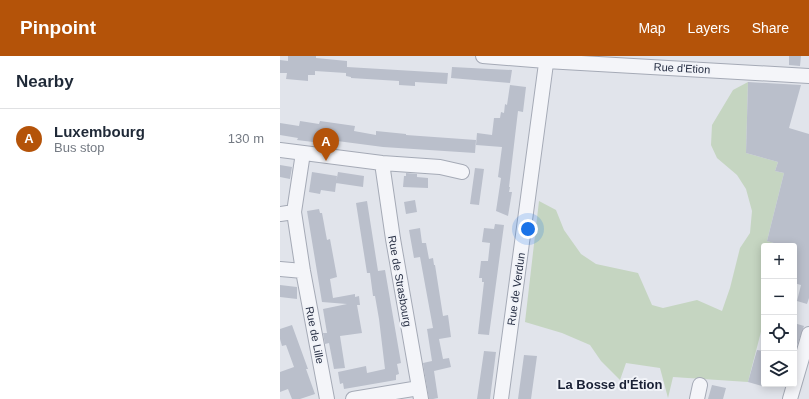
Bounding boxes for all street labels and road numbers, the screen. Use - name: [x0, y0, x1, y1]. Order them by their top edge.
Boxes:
- street label: Rue d'Etion: [653, 61, 711, 75]
- street label: Rue de Strasbourg: [386, 234, 414, 328]
- street label: Rue de Verdun: [505, 252, 527, 326]
- street label: Rue de Lille: [304, 305, 326, 365]

